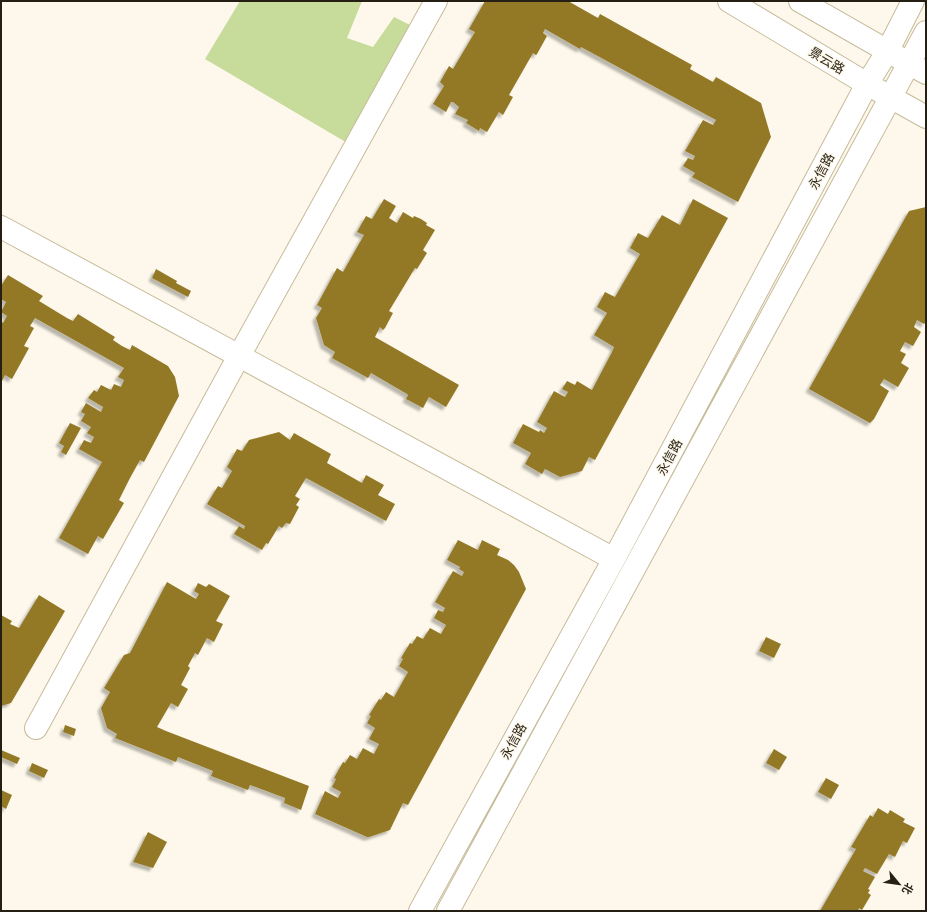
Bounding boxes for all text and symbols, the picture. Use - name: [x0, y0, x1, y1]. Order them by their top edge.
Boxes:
- street label: 景云路: [806, 42, 848, 78]
- street label: 永信路: [804, 150, 838, 192]
- street label: 永信路: [652, 436, 686, 478]
- street label: 永信路: [496, 720, 530, 762]
- north arrow: [879, 864, 919, 904]
- text: 北: [899, 881, 917, 898]

